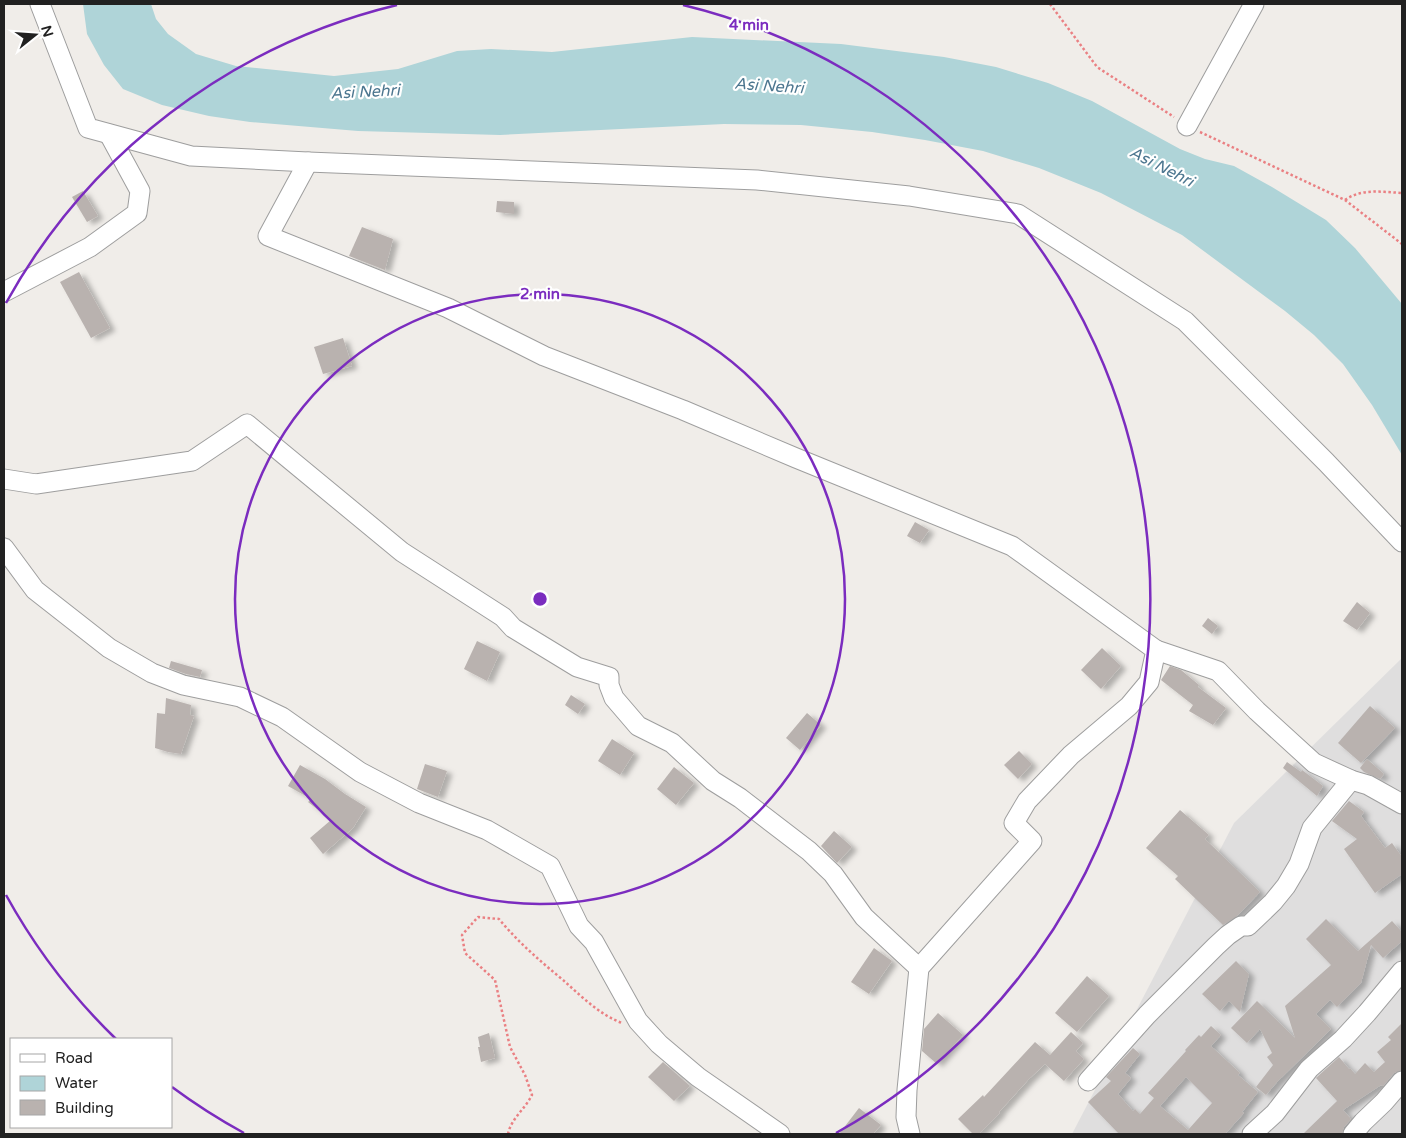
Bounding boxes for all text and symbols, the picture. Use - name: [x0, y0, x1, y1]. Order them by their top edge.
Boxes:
- north arrow: [10, 10, 60, 60]
- text: 4 min: [729, 16, 769, 34]
- text: N: [37, 23, 57, 39]
- water label: Asi Nehri: [734, 74, 806, 99]
- water label: Asi Nehri: [330, 80, 402, 104]
- water label: Asi Nehri: [1126, 142, 1199, 192]
- text: 2 min: [520, 285, 560, 303]
- centre of rings: [531, 590, 549, 608]
- legend: [10, 1038, 172, 1128]
- text: Road: [55, 1049, 93, 1067]
- text: Water: [55, 1074, 98, 1092]
- text: Building: [55, 1099, 114, 1117]

